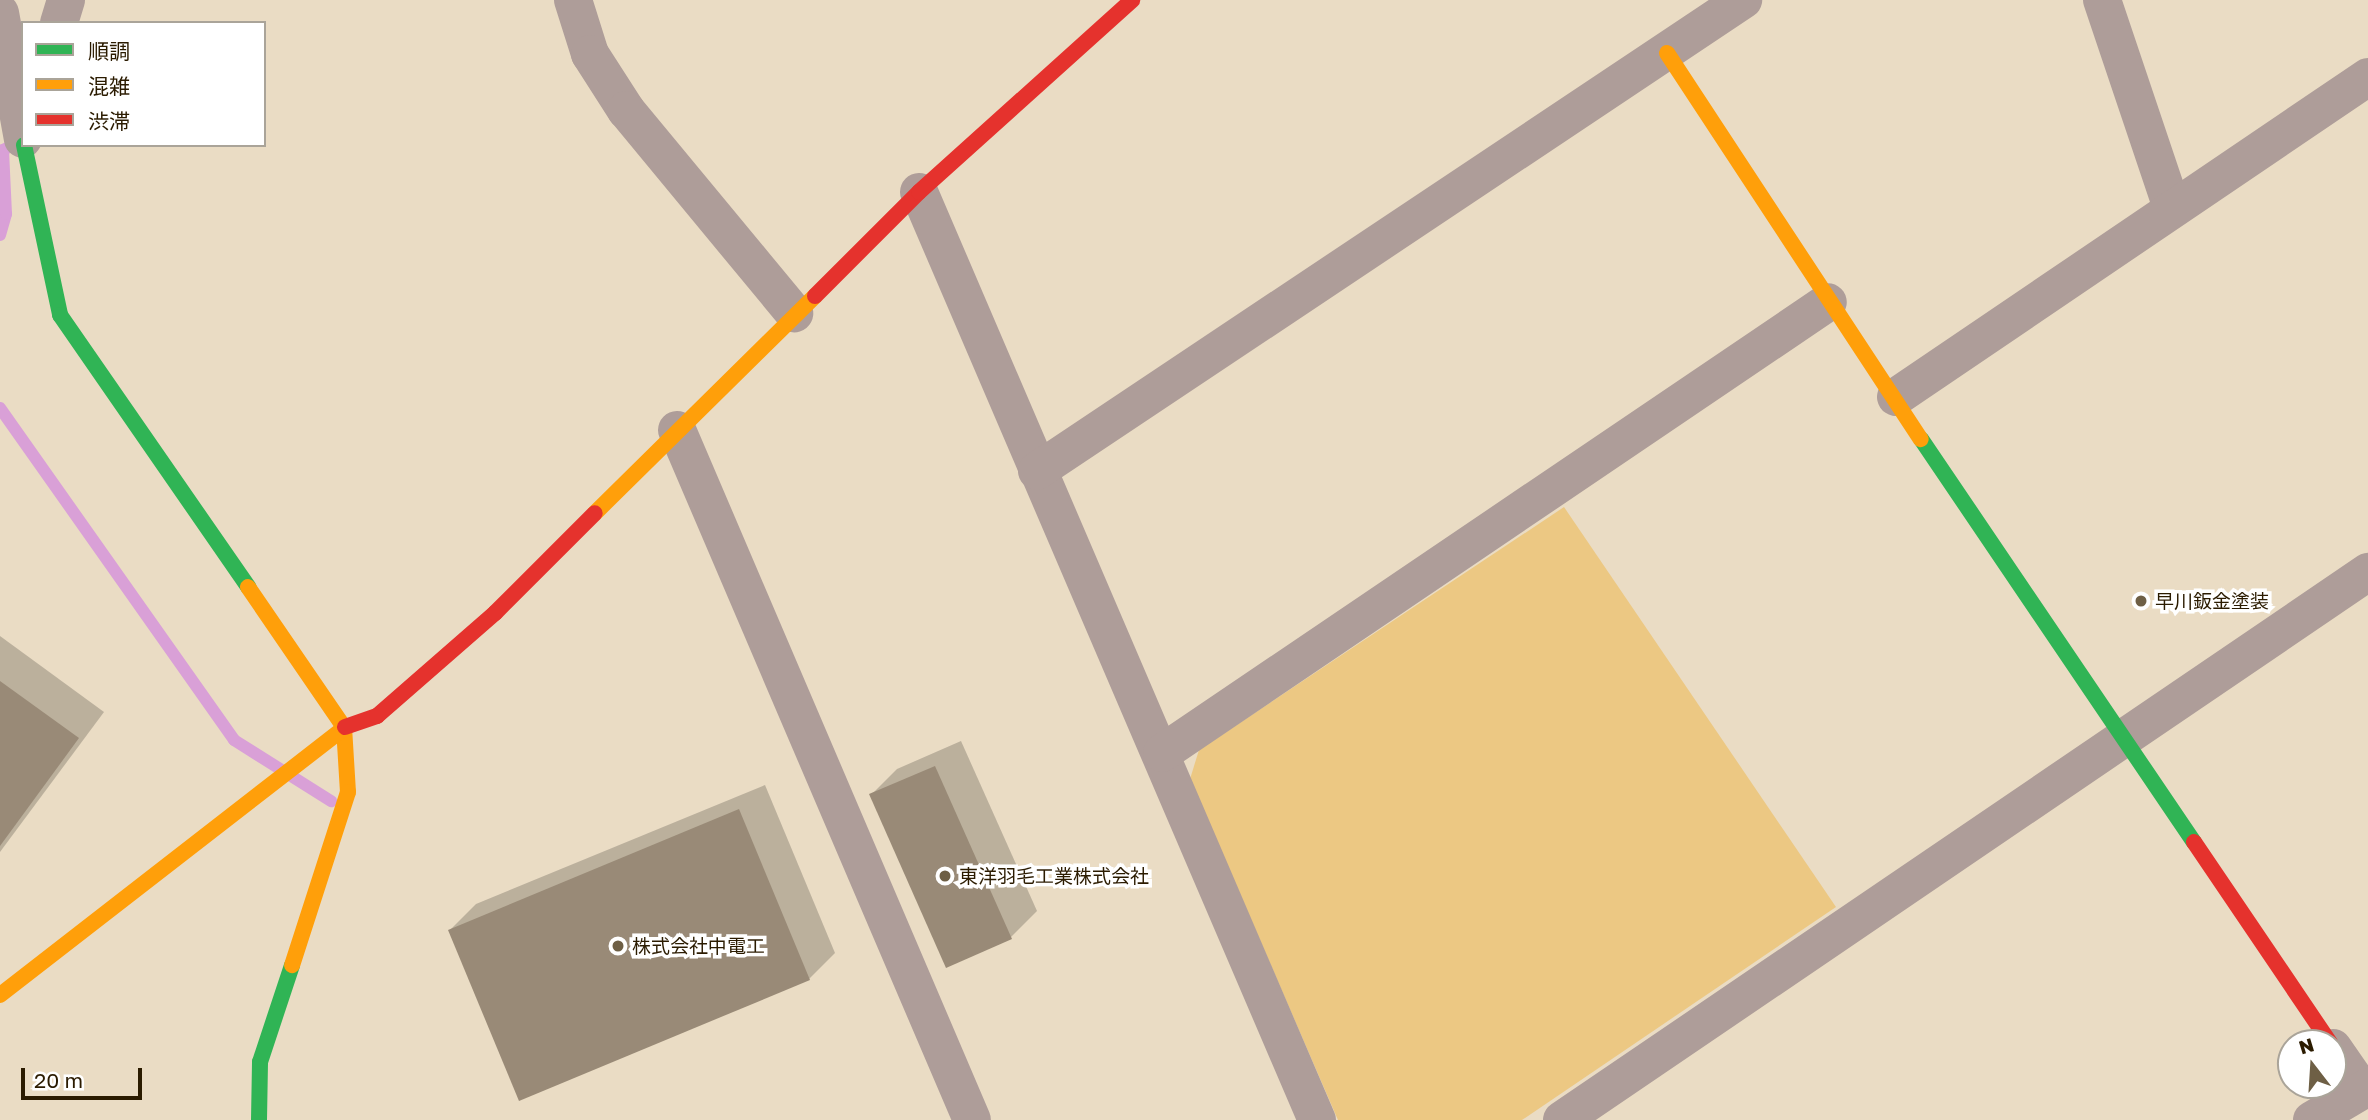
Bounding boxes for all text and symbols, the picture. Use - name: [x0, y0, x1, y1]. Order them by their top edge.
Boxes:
- legend: [21, 21, 266, 147]
- text: 順調: [88, 38, 130, 64]
- text: 混雑: [88, 73, 130, 99]
- text: 渋滞: [88, 108, 130, 134]
- place label: 早川鈑金塗装: [2155, 590, 2269, 612]
- marker: 早川鈑金塗装: [2133, 593, 2149, 609]
- place label: 東洋羽毛工業株式会社: [959, 865, 1149, 887]
- marker: 東洋羽毛工業株式会社: [937, 868, 953, 884]
- place label: 株式会社中電工: [632, 935, 765, 957]
- marker: 株式会社中電工: [610, 938, 626, 954]
- north arrow: [2277, 1029, 2347, 1099]
- text: N: [2296, 1032, 2317, 1058]
- scale bar: [24, 1054, 145, 1098]
- text: 20 m: [34, 1067, 83, 1093]

